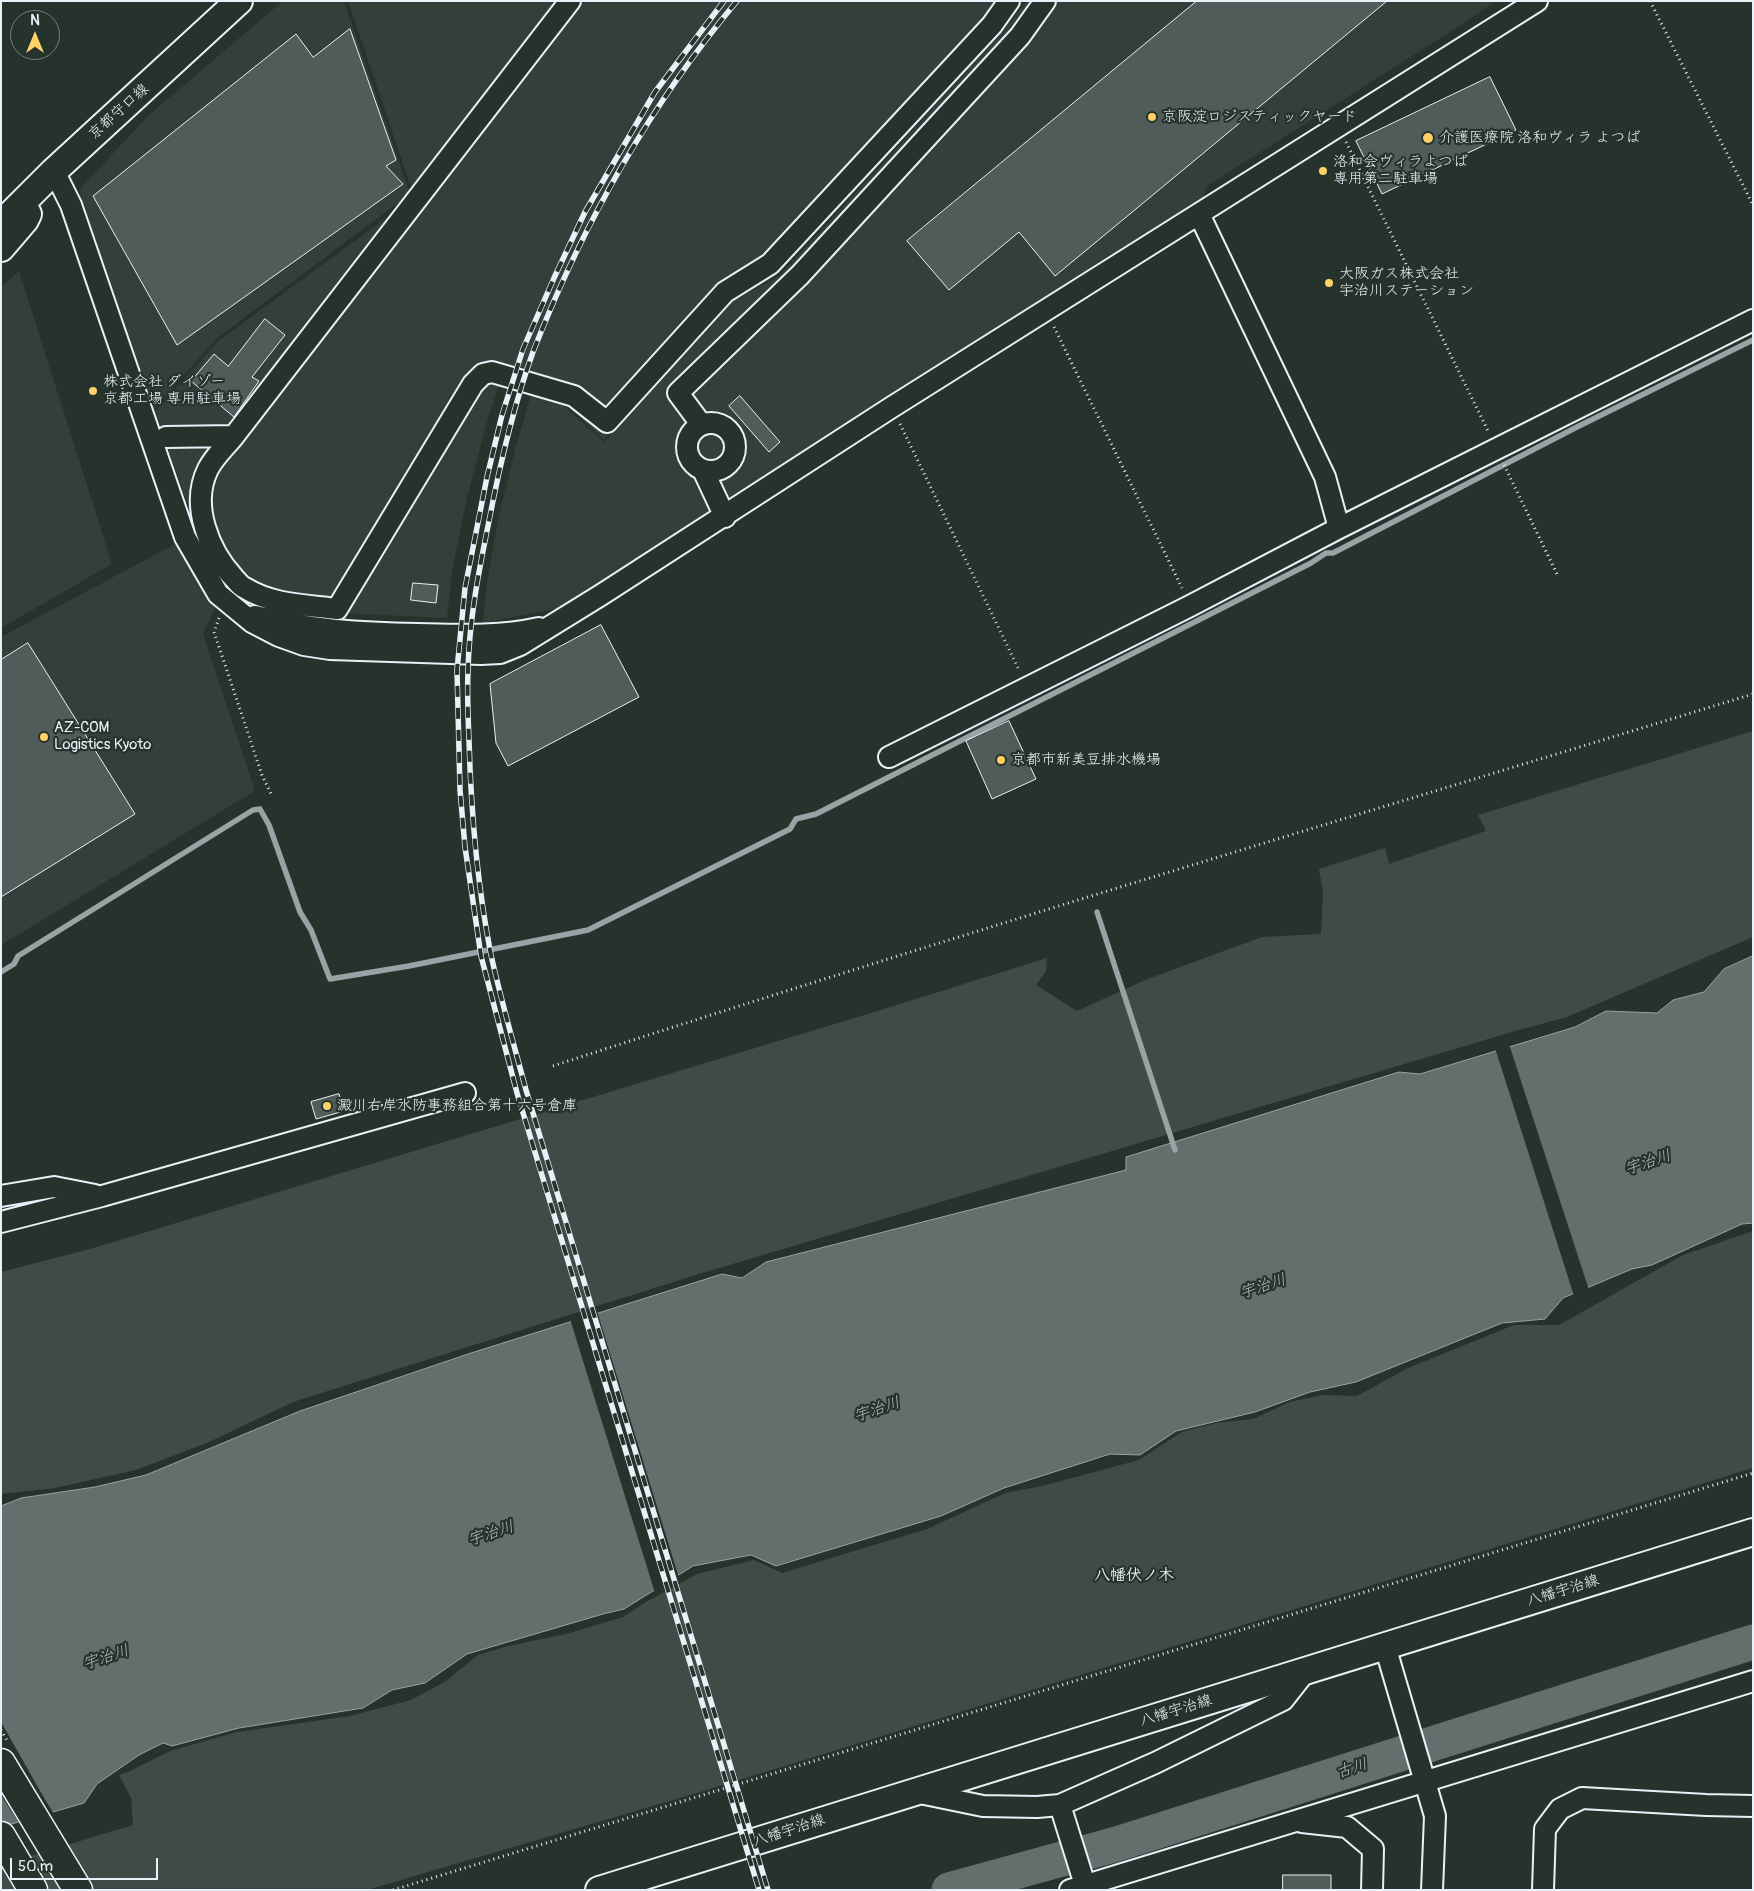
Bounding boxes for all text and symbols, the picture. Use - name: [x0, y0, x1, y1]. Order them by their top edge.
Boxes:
- north arrow: [10, 10, 60, 60]
- text: N: [30, 12, 40, 29]
- street label: 京都守口線: [85, 80, 153, 144]
- place label: 京阪淀ロジスティックヤード: [1162, 108, 1357, 126]
- marker: 京阪淀ロジスティックヤード: [1146, 111, 1158, 123]
- place label: 介護医療院 洛和ヴィラ よつば: [1439, 129, 1641, 147]
- marker: 介護医療院 洛和ヴィラ よつば: [1421, 131, 1435, 145]
- place label: 洛和会ヴィラよつば 専用第二駐車場: [1333, 153, 1468, 188]
- marker: 洛和会ヴィラよつば 専用第二駐車場: [1317, 165, 1329, 177]
- place label: 大阪ガス株式会社 宇治川ステーション: [1339, 265, 1474, 300]
- marker: 大阪ガス株式会社 宇治川ステーション: [1323, 277, 1335, 289]
- place label: 株式会社 ダイゾー 京都工場 専用駐車場: [103, 373, 241, 408]
- marker: 株式会社 ダイゾー 京都工場 専用駐車場: [87, 385, 99, 397]
- place label: AZ-COM Logistics Kyoto: [54, 719, 151, 754]
- marker: AZ-COM Logistics Kyoto: [38, 731, 50, 743]
- place label: 京都市新美豆排水機場: [1011, 751, 1161, 769]
- marker: 京都市新美豆排水機場: [995, 754, 1007, 766]
- place label: 澱川右岸水防事務組合第十六号倉庫: [337, 1097, 577, 1115]
- marker: 澱川右岸水防事務組合第十六号倉庫: [321, 1100, 333, 1112]
- water label: 宇治川: [1622, 1146, 1674, 1180]
- water label: 宇治川: [1237, 1270, 1289, 1304]
- water label: 宇治川: [851, 1393, 903, 1427]
- water label: 宇治川: [465, 1517, 517, 1551]
- district label: 八幡伏ノ木: [1094, 1566, 1174, 1586]
- street label: 八幡宇治線: [1525, 1571, 1601, 1611]
- water label: 宇治川: [80, 1641, 132, 1675]
- street label: 八幡宇治線: [1138, 1691, 1214, 1731]
- water label: 古川: [1334, 1755, 1370, 1783]
- street label: 八幡宇治線: [751, 1811, 827, 1851]
- scale bar: [12, 1848, 160, 1880]
- text: 50 m: [18, 1857, 53, 1876]

